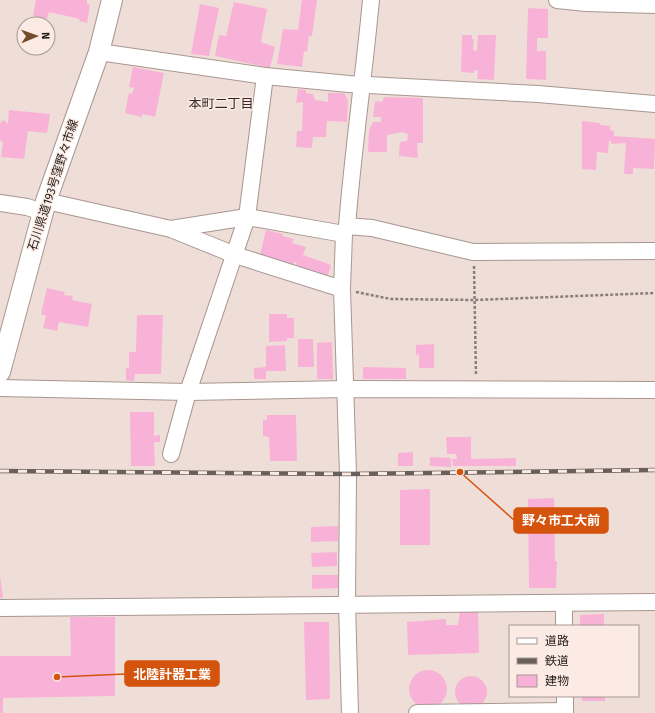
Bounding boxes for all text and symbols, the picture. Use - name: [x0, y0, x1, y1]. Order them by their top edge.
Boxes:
- north arrow: [16, 16, 56, 56]
- text: N: [39, 32, 52, 40]
- district label: 本町二丁目: [188, 96, 254, 111]
- street label: 石川県道193号窪野々市線: [25, 118, 81, 252]
- callout: 野々市工大前: [514, 508, 608, 533]
- text: 野々市工大前: [522, 513, 600, 528]
- legend: [509, 625, 639, 697]
- text: 道路: [545, 634, 569, 648]
- text: 鉄道: [545, 654, 569, 668]
- callout: 北陸計器工業: [125, 661, 219, 686]
- text: 北陸計器工業: [133, 667, 211, 682]
- text: 建物: [545, 674, 569, 688]

